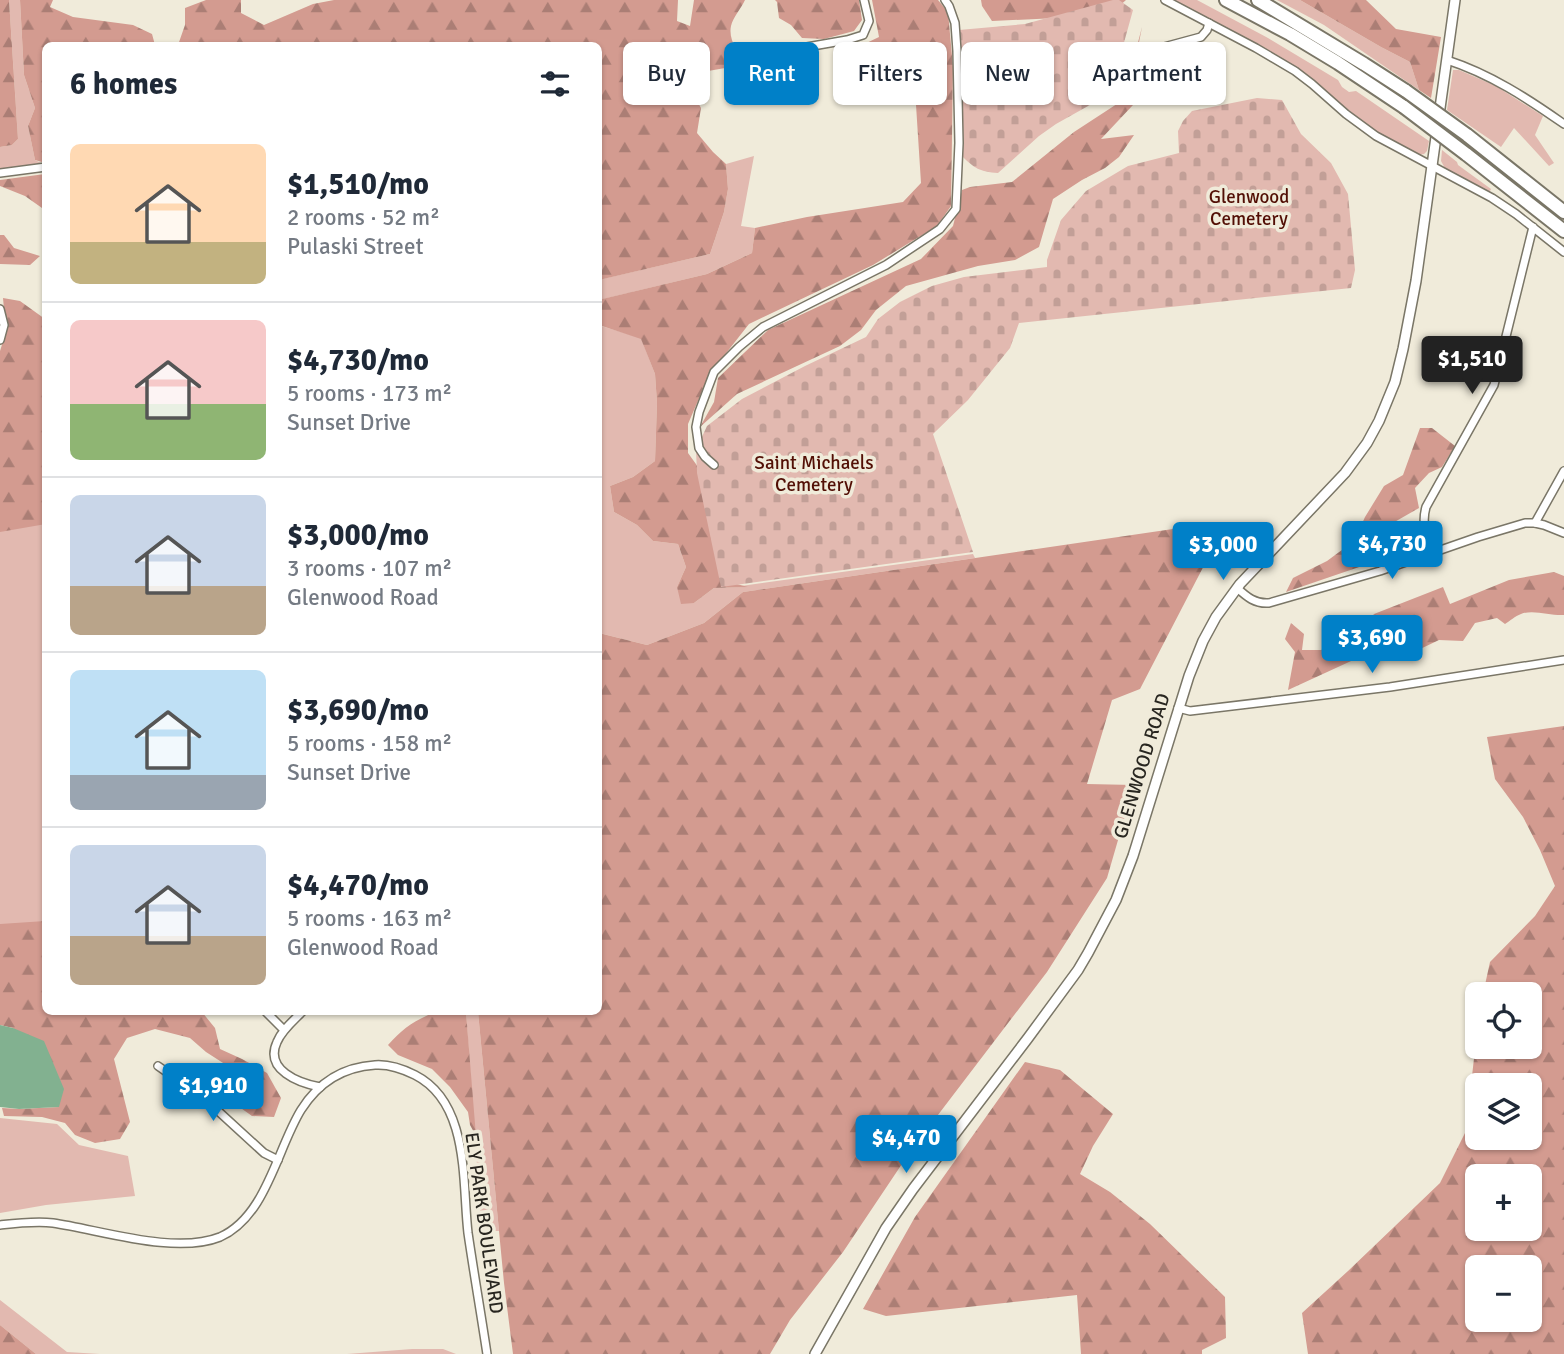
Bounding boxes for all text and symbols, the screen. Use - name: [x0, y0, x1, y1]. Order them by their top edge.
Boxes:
- chip: Buy: [623, 42, 710, 105]
- chip: Rent: [724, 42, 819, 105]
- chip: Filters: [833, 42, 947, 105]
- chip: New: [961, 42, 1054, 105]
- chip: Apartment: [1068, 42, 1226, 105]
- icon: filters: [536, 65, 574, 103]
- text: 6 homes: [70, 66, 177, 103]
- text: $1,510/mo: [287, 166, 429, 203]
- icon: home: [126, 172, 210, 256]
- park label: Glenwood Cemetery: [1209, 185, 1289, 231]
- text: 2 rooms · 52 m²: [287, 203, 440, 232]
- text: Pulaski Street: [287, 232, 423, 261]
- pin: $1,510: [1415, 336, 1529, 396]
- text: $4,730/mo: [287, 342, 429, 379]
- text: $1,510: [1438, 344, 1506, 373]
- icon: home: [126, 348, 210, 432]
- text: 5 rooms · 173 m²: [287, 379, 452, 408]
- text: Sunset Drive: [287, 408, 411, 437]
- park label: Saint Michaels Cemetery: [754, 451, 874, 497]
- text: $3,000/mo: [287, 517, 429, 554]
- pin: $3,000: [1166, 522, 1280, 582]
- pin: $4,730: [1335, 522, 1449, 581]
- icon: home: [126, 523, 210, 607]
- text: $4,730: [1358, 529, 1426, 558]
- text: $3,000: [1189, 530, 1257, 559]
- text: 3 rooms · 107 m²: [287, 554, 452, 583]
- text: Glenwood Road: [287, 583, 439, 612]
- pin: $3,690: [1315, 616, 1429, 675]
- text: $3,690: [1338, 623, 1406, 652]
- street label: GLENWOOD ROAD: [1109, 691, 1175, 841]
- text: $3,690/mo: [287, 692, 429, 729]
- icon: home: [126, 698, 210, 782]
- text: 5 rooms · 158 m²: [287, 729, 452, 758]
- text: Sunset Drive: [287, 758, 411, 787]
- text: $4,470/mo: [287, 867, 429, 904]
- icon: home: [126, 873, 210, 957]
- text: 5 rooms · 163 m²: [287, 904, 452, 933]
- text: Glenwood Road: [287, 933, 439, 962]
- map controls: [1465, 982, 1542, 1332]
- button: locate: [1465, 982, 1542, 1059]
- pin: $1,910: [156, 1064, 270, 1123]
- text: $1,910: [179, 1071, 247, 1100]
- button: layers: [1465, 1073, 1542, 1150]
- pin: $4,470: [849, 1116, 963, 1175]
- text: $4,470: [872, 1123, 940, 1152]
- street label: ELY PARK BOULEVARD: [459, 1131, 509, 1315]
- button: +: [1465, 1164, 1542, 1241]
- button: −: [1465, 1255, 1542, 1332]

